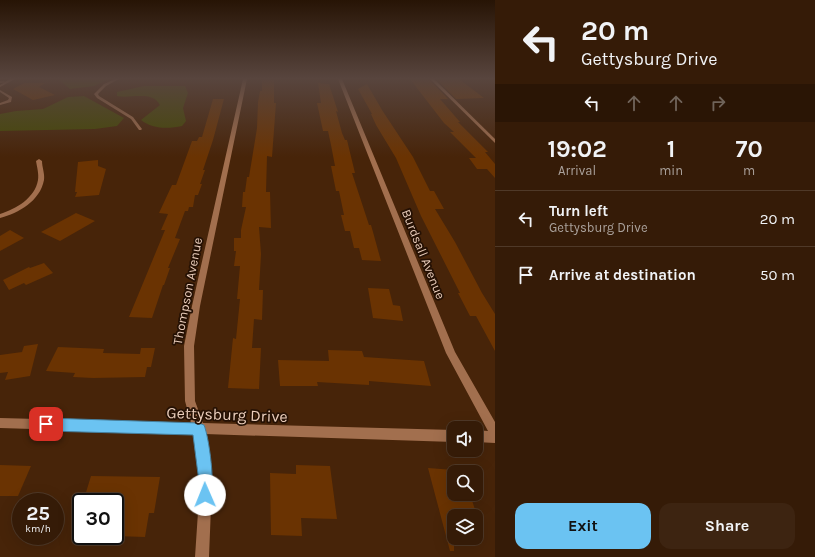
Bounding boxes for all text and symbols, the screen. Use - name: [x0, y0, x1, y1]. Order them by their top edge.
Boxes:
- text: 20 m: [581, 14, 649, 47]
- icon: left: [515, 16, 567, 68]
- text: Gettysburg Drive: [581, 48, 717, 70]
- icon: left: [581, 92, 603, 114]
- icon: ahead: [623, 92, 645, 114]
- icon: ahead: [665, 92, 687, 114]
- icon: right: [707, 92, 729, 114]
- text: 19:02: [547, 135, 607, 163]
- text: 1: [667, 135, 675, 163]
- text: 70: [735, 135, 763, 163]
- text: Arrival: [558, 163, 596, 178]
- text: min: [659, 163, 683, 178]
- text: m: [743, 163, 755, 178]
- text: Turn left: [549, 202, 608, 220]
- street label: Burdsall Avenue: [399, 207, 448, 302]
- icon: left: [515, 208, 537, 230]
- text: 20 m: [760, 210, 795, 228]
- text: Gettysburg Drive: [549, 220, 648, 235]
- street label: Thompson Avenue: [170, 236, 205, 346]
- icon: arrive: [515, 264, 537, 286]
- text: Arrive at destination: [549, 266, 696, 284]
- text: 50 m: [760, 266, 795, 284]
- street label: Gettysburg Drive: [166, 403, 288, 426]
- pin: [29, 407, 63, 441]
- icon: arrive: [35, 413, 57, 435]
- map controls: [447, 421, 483, 545]
- button: sound: [447, 421, 483, 457]
- button: search: [447, 465, 483, 501]
- position arrow: [184, 474, 226, 516]
- speed limit sign: 30: [72, 493, 124, 545]
- text: 25: [26, 502, 50, 525]
- button: Exit: [515, 503, 651, 549]
- button: Share: [659, 503, 795, 549]
- button: layers: [447, 509, 483, 545]
- text: km/h: [25, 523, 51, 535]

